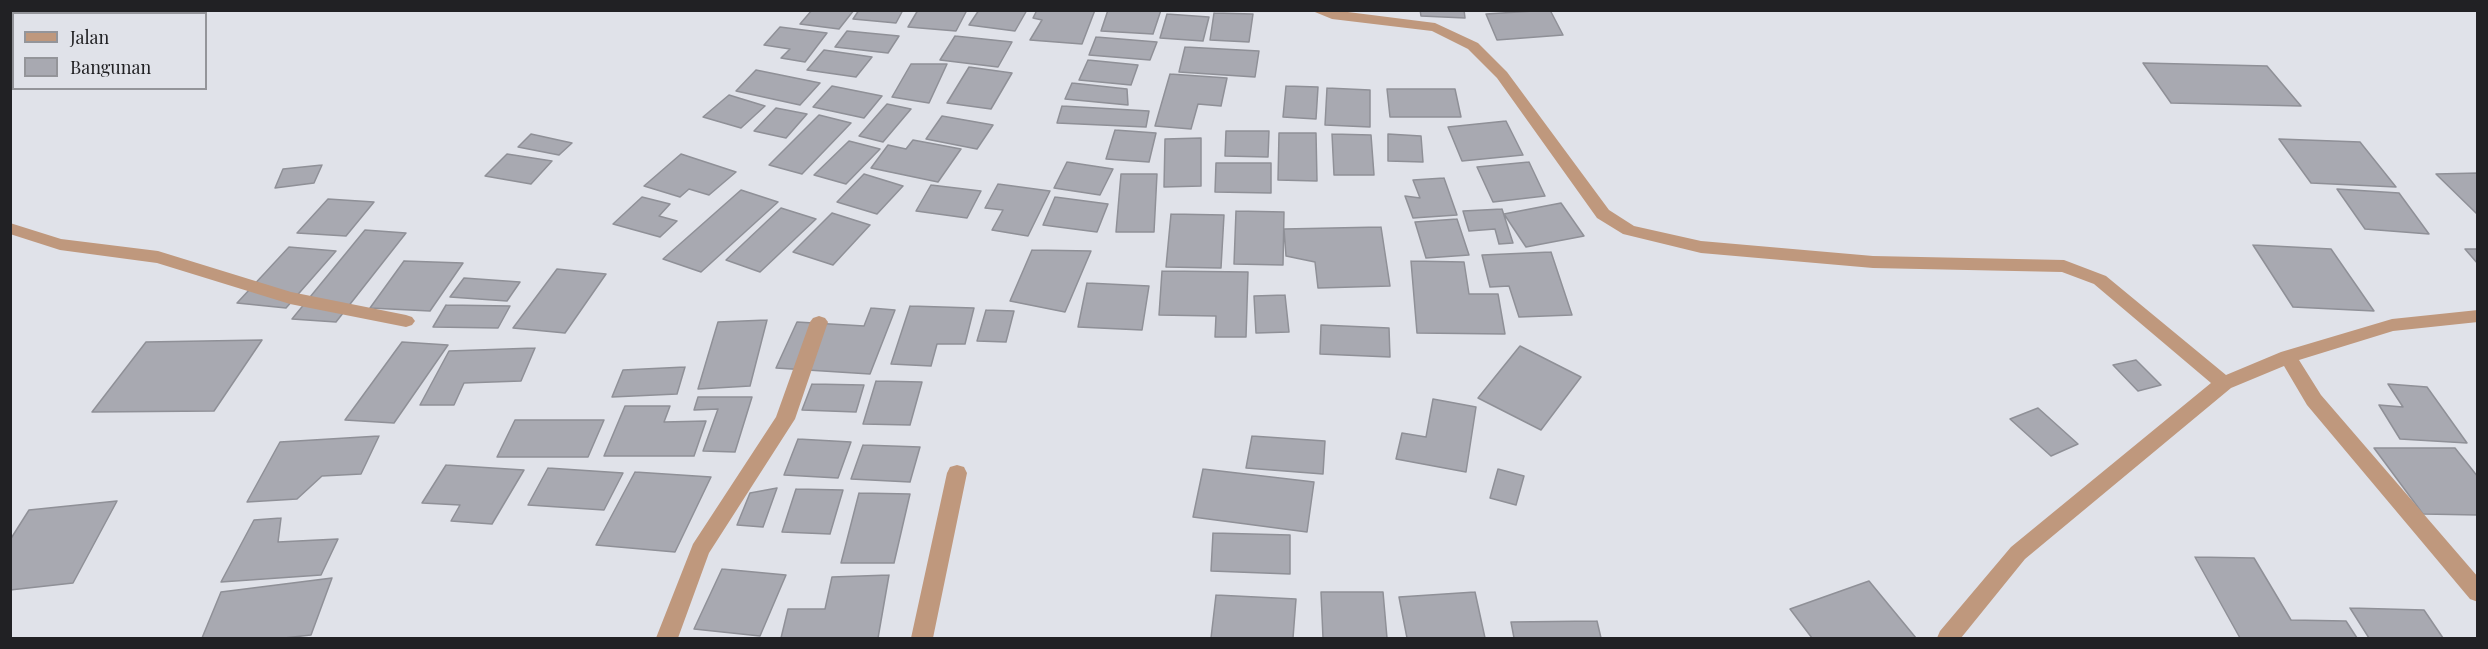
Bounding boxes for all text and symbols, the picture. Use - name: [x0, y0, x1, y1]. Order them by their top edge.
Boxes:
- legend: [12, 12, 207, 90]
- text: Jalan: [70, 25, 109, 49]
- text: Bangunan: [70, 55, 151, 79]

